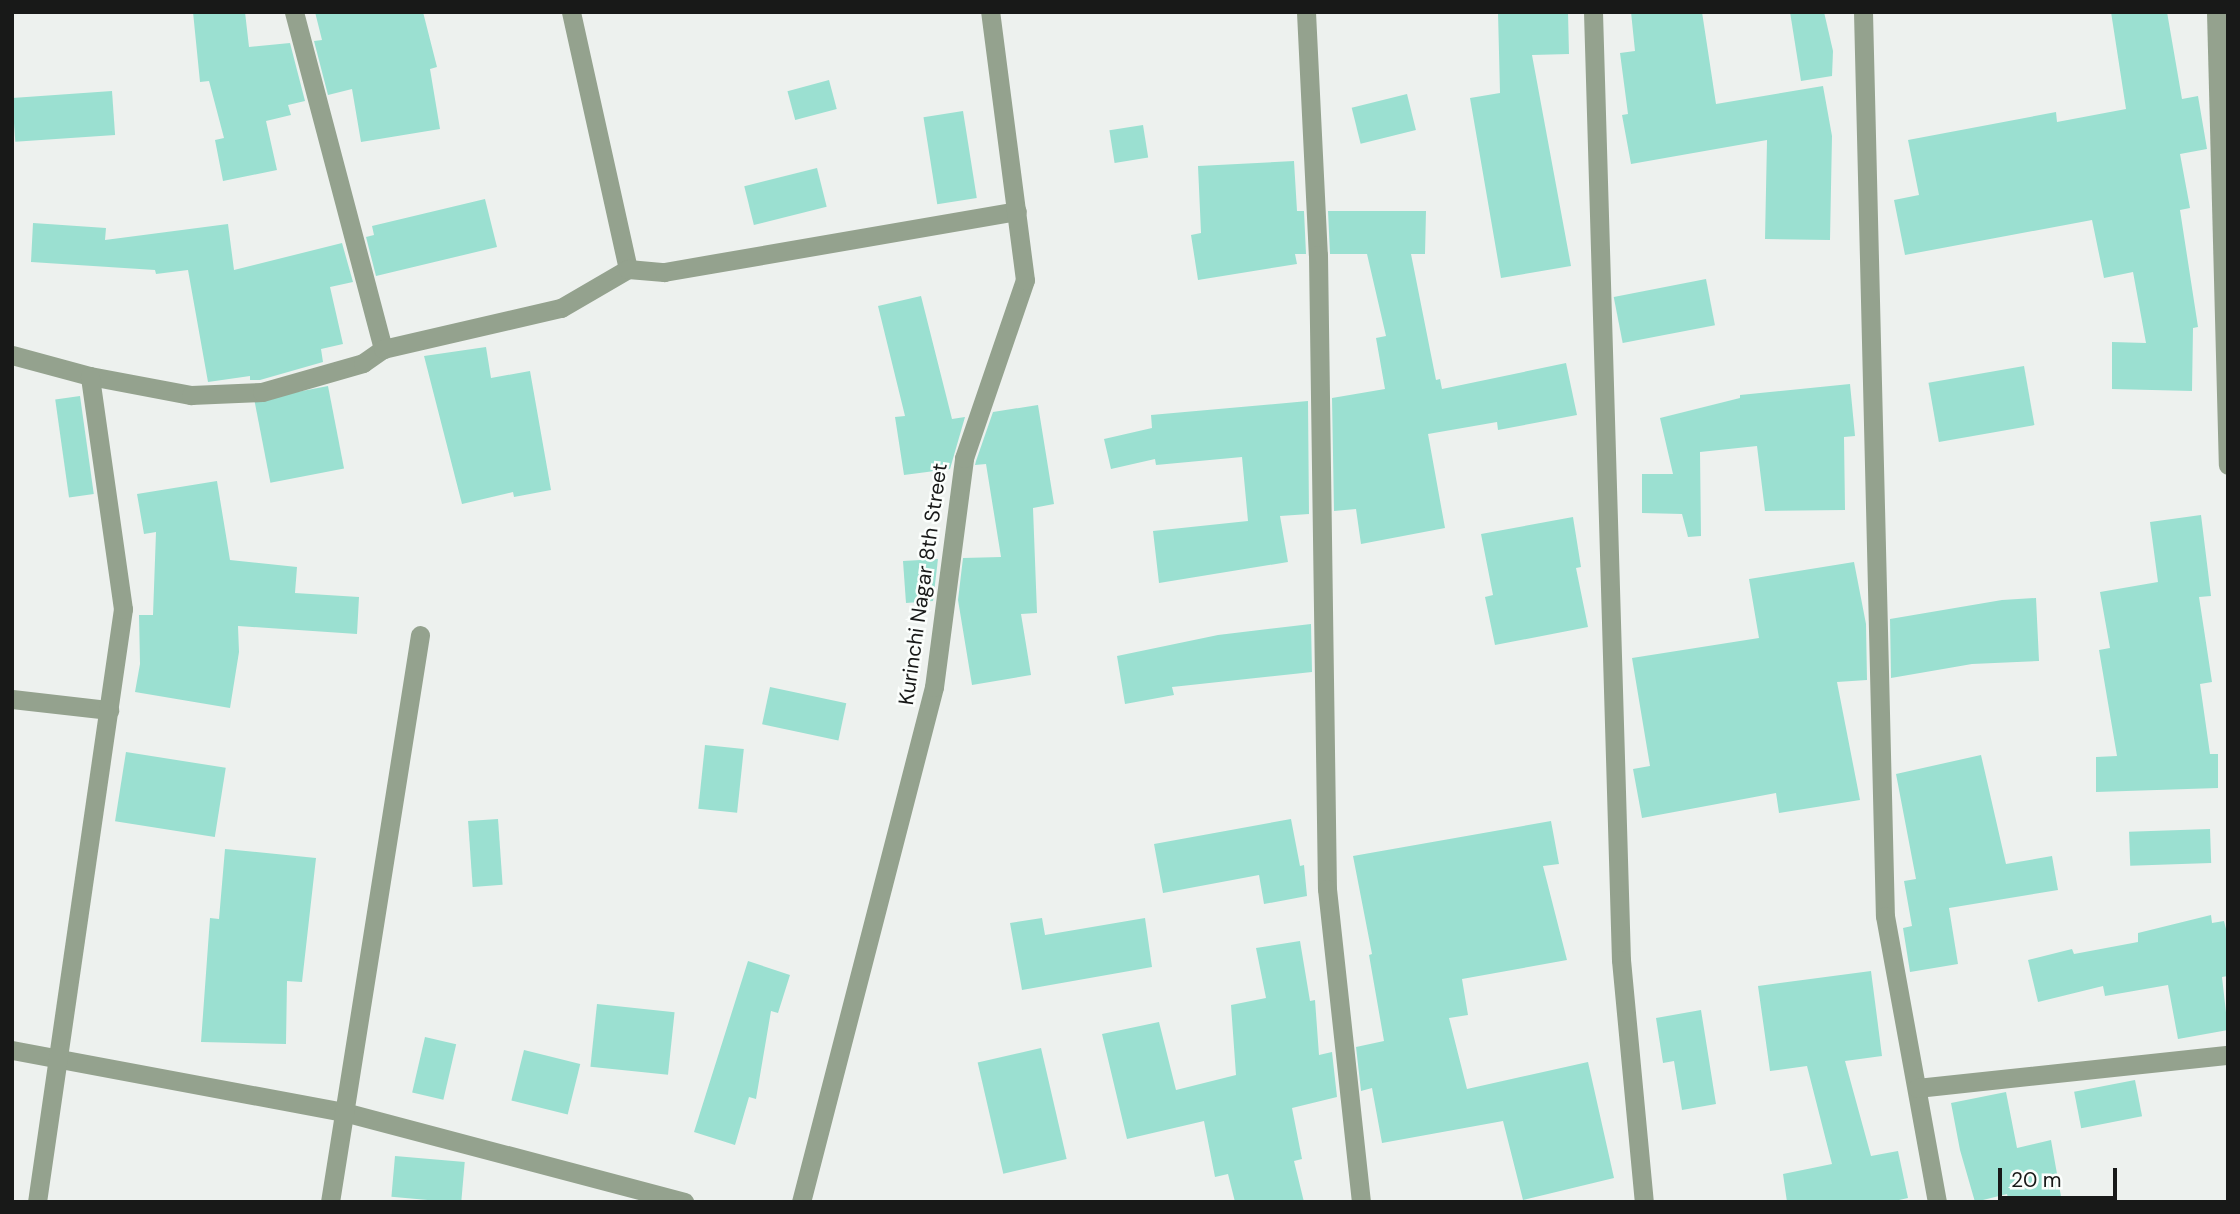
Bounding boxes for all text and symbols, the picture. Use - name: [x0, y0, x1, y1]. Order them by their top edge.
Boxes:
- street label: Kurinchi Nagar 8th Street: [894, 461, 952, 707]
- scale bar: [2002, 1154, 2121, 1198]
- text: 20 m: [2011, 1166, 2062, 1194]

